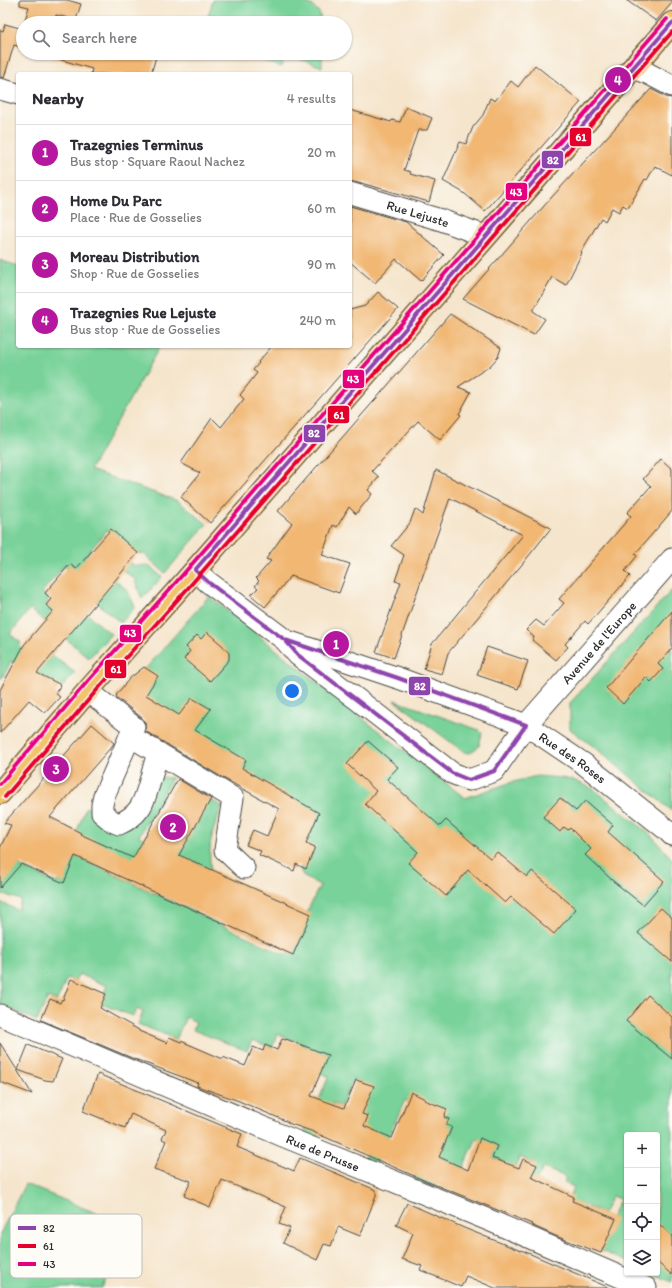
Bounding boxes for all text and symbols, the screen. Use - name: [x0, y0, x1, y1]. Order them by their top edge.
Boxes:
- search box: [16, 16, 352, 60]
- icon: search: [30, 27, 52, 49]
- text: Search here: [62, 29, 137, 47]
- pin: 4: [605, 65, 631, 95]
- text: Nearby: [32, 88, 84, 108]
- text: 4 results: [287, 91, 336, 106]
- line badge: 61: [569, 127, 592, 147]
- text: 61: [576, 131, 587, 144]
- text: Trazegnies Terminus: [70, 136, 203, 154]
- text: 1: [42, 145, 48, 160]
- text: 20 m: [307, 145, 336, 160]
- line badge: 82: [541, 150, 564, 169]
- text: Bus stop · Square Raoul Nachez: [70, 154, 245, 169]
- text: 82: [547, 154, 559, 167]
- line badge: 43: [505, 182, 528, 201]
- text: 43: [510, 186, 522, 199]
- text: Home Du Parc: [70, 192, 162, 210]
- street label: Rue Lejuste: [385, 197, 451, 230]
- text: 2: [42, 201, 48, 216]
- text: 60 m: [307, 201, 336, 216]
- text: Place · Rue de Gosselies: [70, 210, 202, 225]
- text: Moreau Distribution: [70, 248, 200, 266]
- text: 3: [41, 257, 49, 272]
- text: 90 m: [307, 257, 336, 272]
- text: Shop · Rue de Gosselies: [70, 266, 199, 281]
- text: Trazegnies Rue Lejuste: [70, 304, 216, 322]
- text: 4: [41, 313, 49, 328]
- text: 240 m: [299, 313, 336, 328]
- text: Bus stop · Rue de Gosselies: [70, 322, 220, 337]
- line badge: 43: [342, 369, 365, 389]
- text: 43: [347, 373, 359, 386]
- line badge: 61: [327, 405, 350, 424]
- text: 61: [334, 409, 345, 422]
- line badge: 82: [303, 424, 326, 443]
- text: 82: [308, 427, 320, 440]
- street label: Avenue de l'Europe: [558, 598, 639, 687]
- line badge: 43: [119, 624, 142, 643]
- text: 43: [124, 627, 136, 640]
- pin: 1: [323, 629, 349, 659]
- line badge: 61: [104, 659, 127, 679]
- text: 61: [111, 663, 122, 676]
- line badge: 82: [408, 676, 431, 696]
- text: 82: [414, 680, 426, 693]
- your location: [282, 681, 302, 701]
- street label: Rue des Roses: [536, 729, 609, 786]
- pin: 3: [43, 754, 69, 784]
- pin: 2: [160, 812, 186, 842]
- street label: Rue de Prusse: [284, 1131, 362, 1174]
- map controls: [624, 1132, 660, 1276]
- button: +: [624, 1132, 660, 1168]
- button: −: [624, 1168, 660, 1204]
- button: locate: [624, 1204, 660, 1240]
- legend: [10, 1214, 142, 1278]
- text: 82: [43, 1222, 55, 1235]
- text: 61: [43, 1240, 54, 1253]
- button: layers: [624, 1240, 660, 1276]
- text: 43: [43, 1258, 56, 1271]

